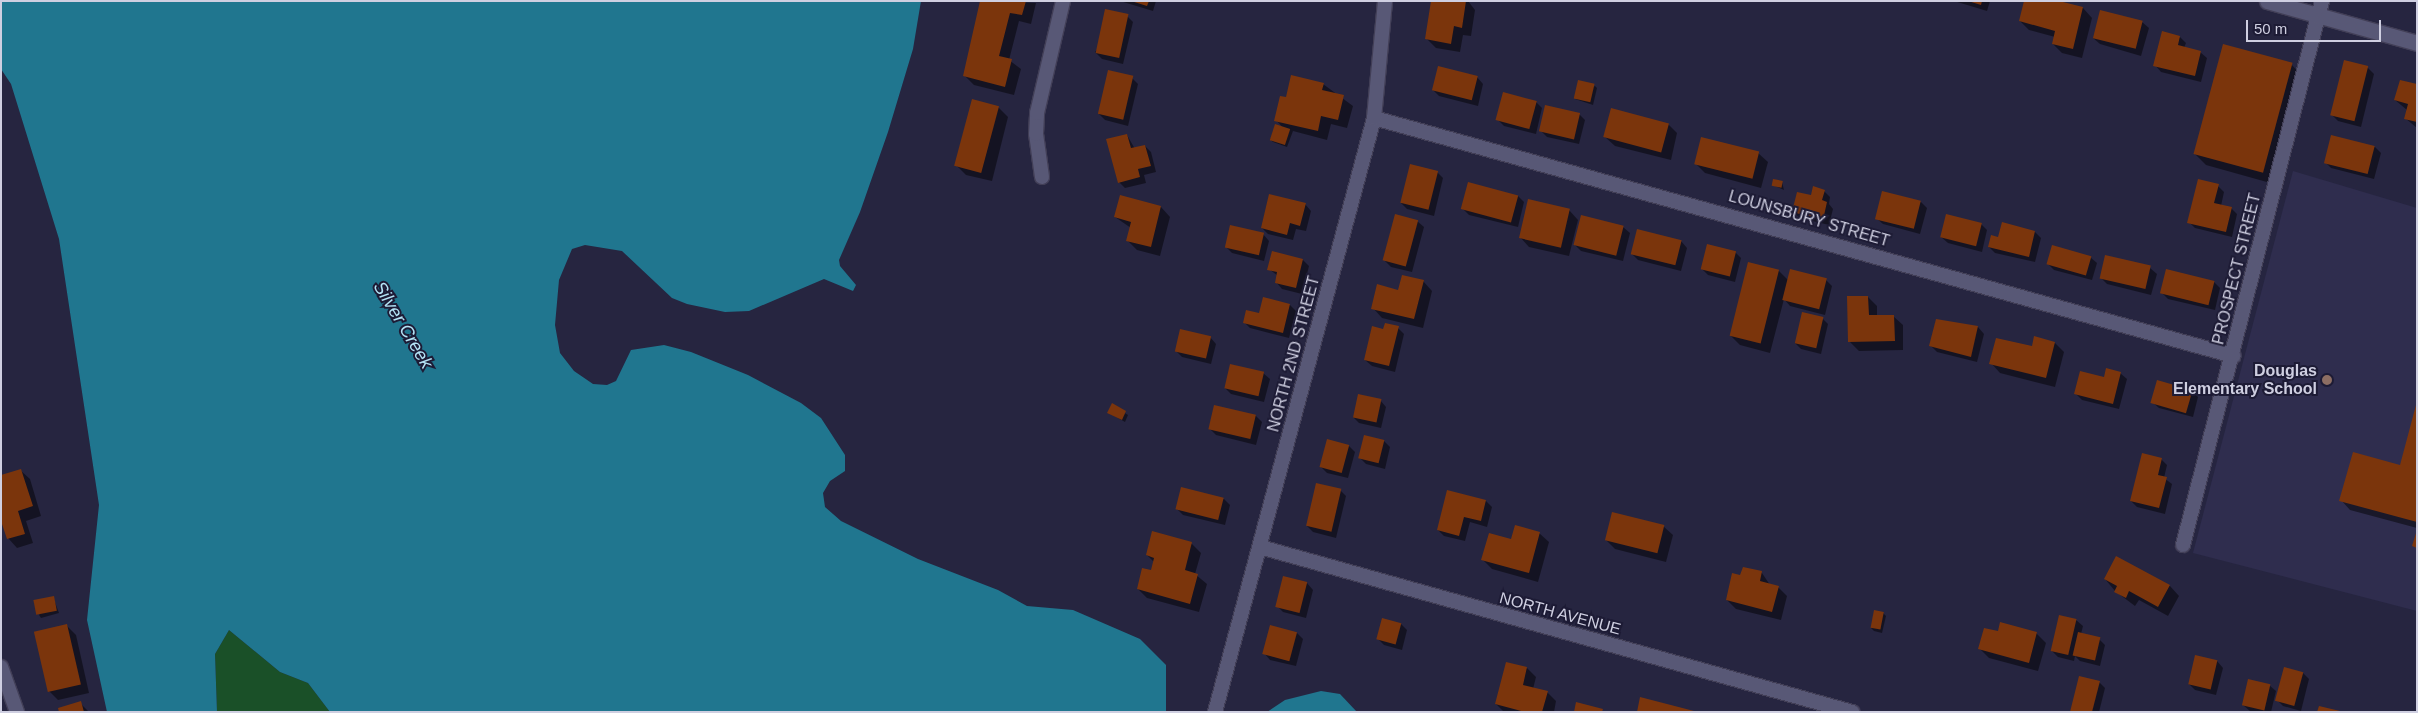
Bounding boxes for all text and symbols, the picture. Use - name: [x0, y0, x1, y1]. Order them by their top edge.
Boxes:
- scale bar: [2248, 10, 2383, 42]
- text: 50 m: [2254, 20, 2287, 37]
- street label: LOUNSBURY STREET: [1726, 187, 1892, 251]
- street label: PROSPECT STREET: [2209, 191, 2265, 347]
- street label: NORTH 2ND STREET: [1264, 274, 1324, 434]
- water label: Silver Creek: [368, 277, 438, 373]
- place label: Douglas Elementary School: [2173, 361, 2317, 399]
- marker: Douglas Elementary School: [2321, 374, 2333, 386]
- street label: NORTH AVENUE: [1497, 588, 1623, 640]

